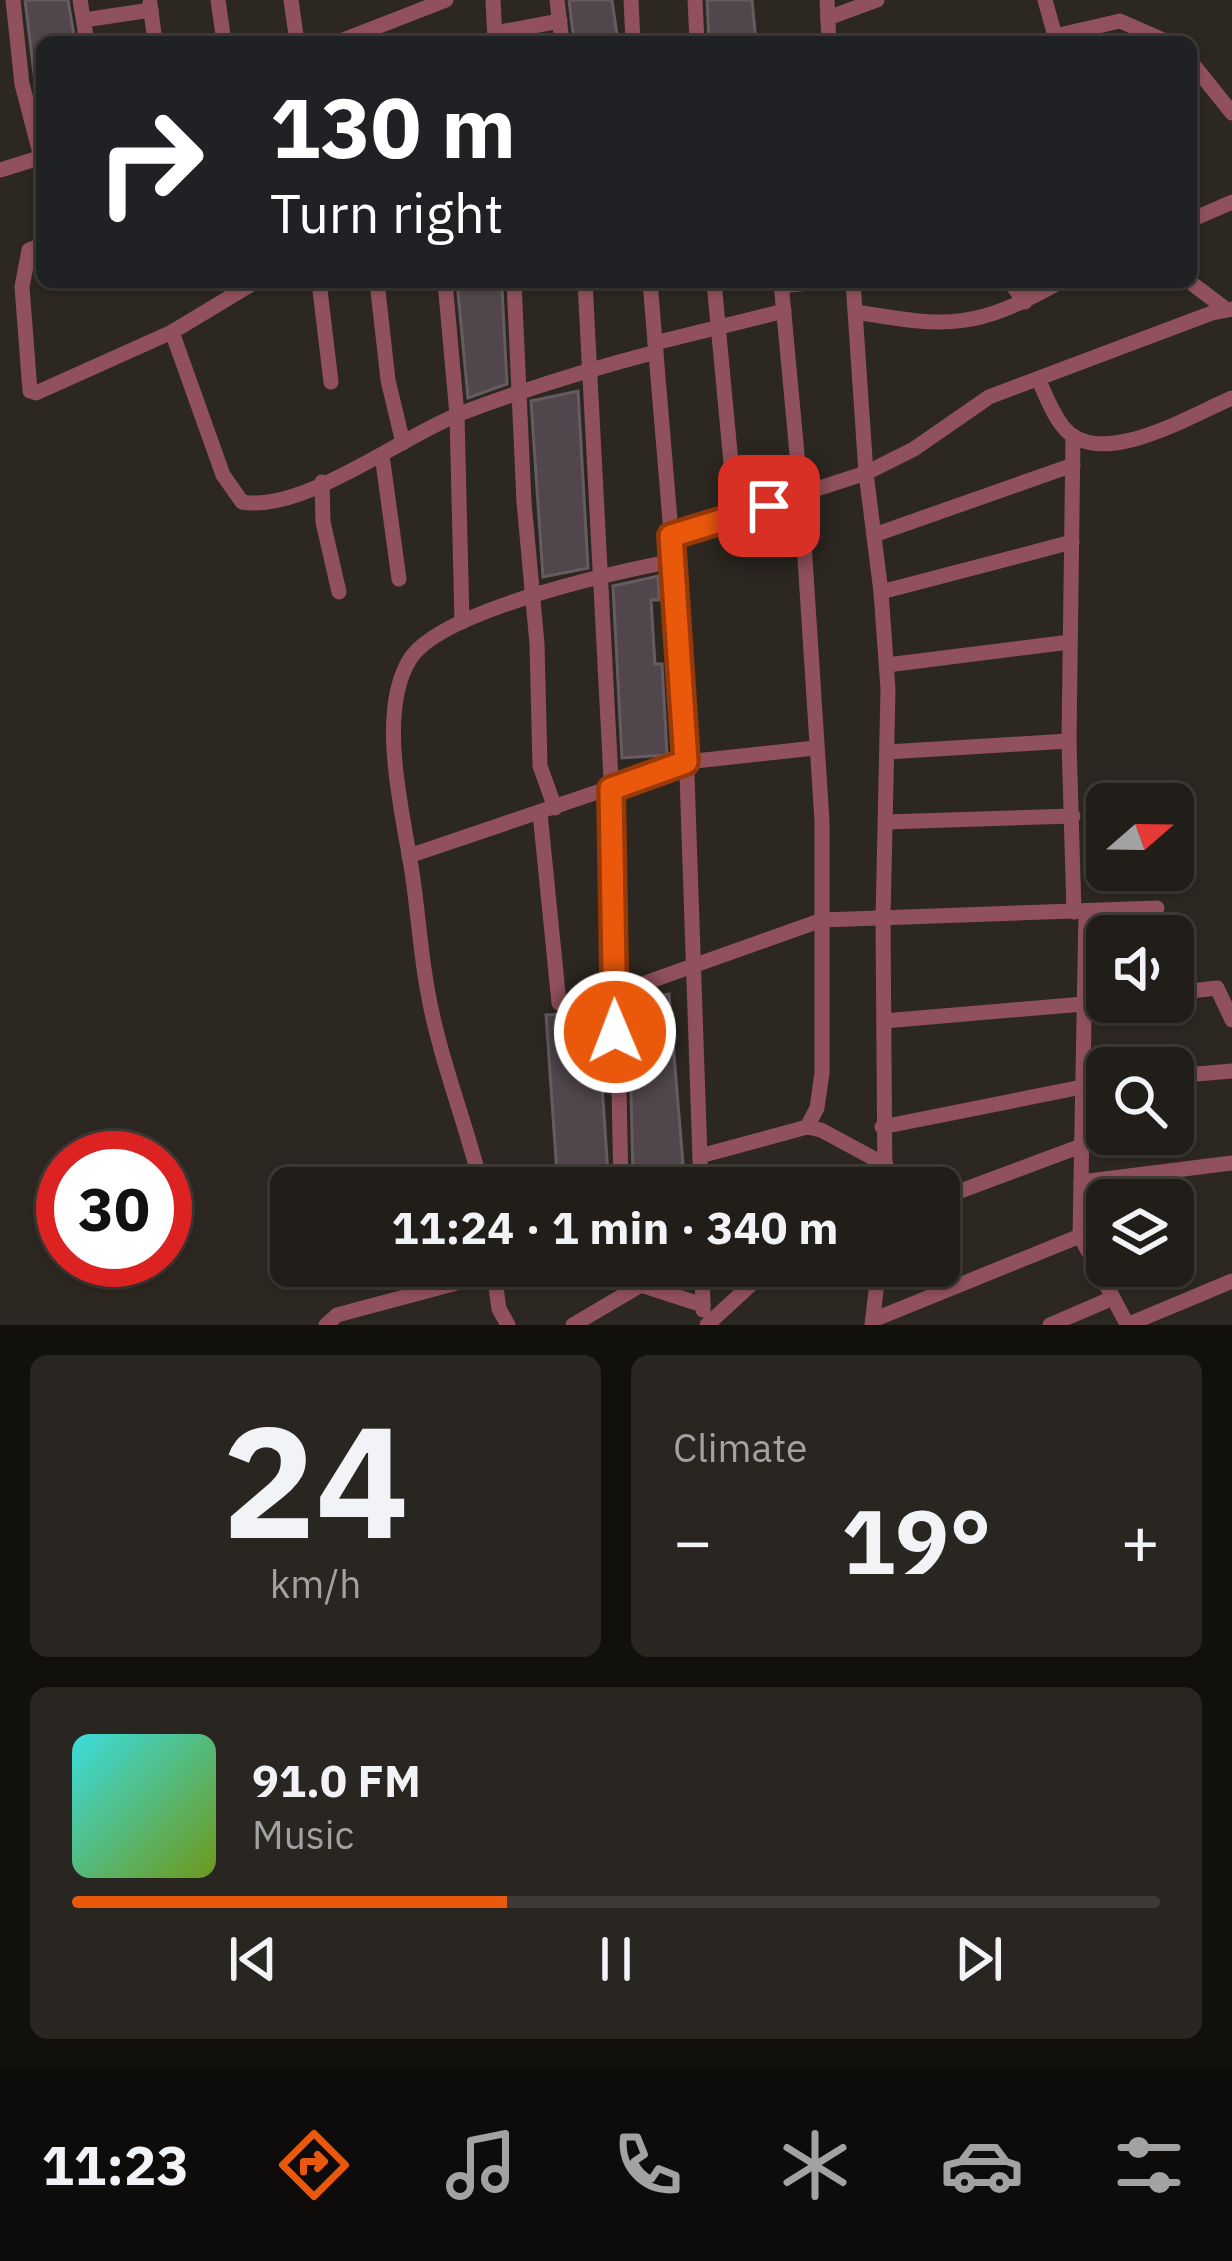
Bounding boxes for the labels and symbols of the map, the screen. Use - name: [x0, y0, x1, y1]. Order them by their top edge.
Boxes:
- pin: [718, 455, 820, 557]
- north arrow: [1086, 783, 1194, 891]
- position arrow: [552, 969, 678, 1095]
- speed limit sign: 30: [36, 1131, 192, 1287]

